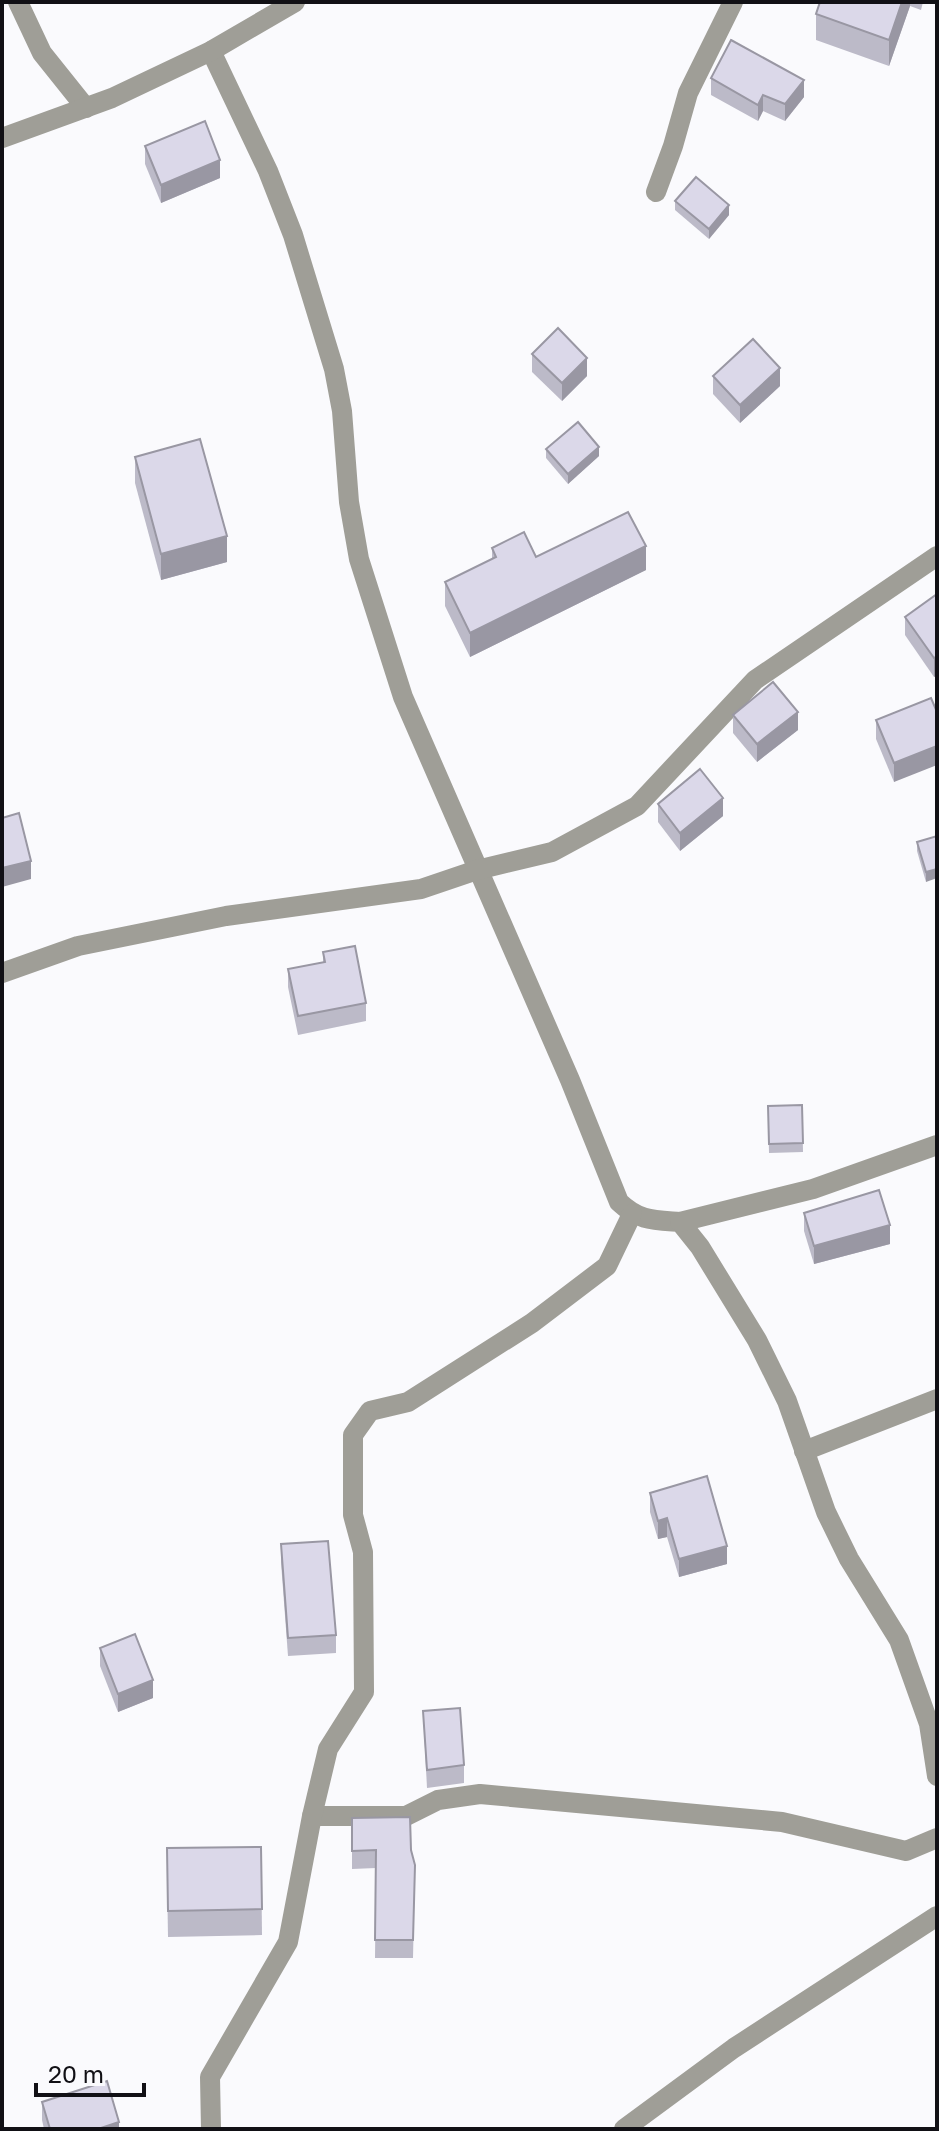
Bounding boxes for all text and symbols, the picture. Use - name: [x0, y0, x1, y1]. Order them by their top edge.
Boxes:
- scale bar: [36, 2047, 144, 2097]
- text: 20 m: [48, 2059, 104, 2088]

